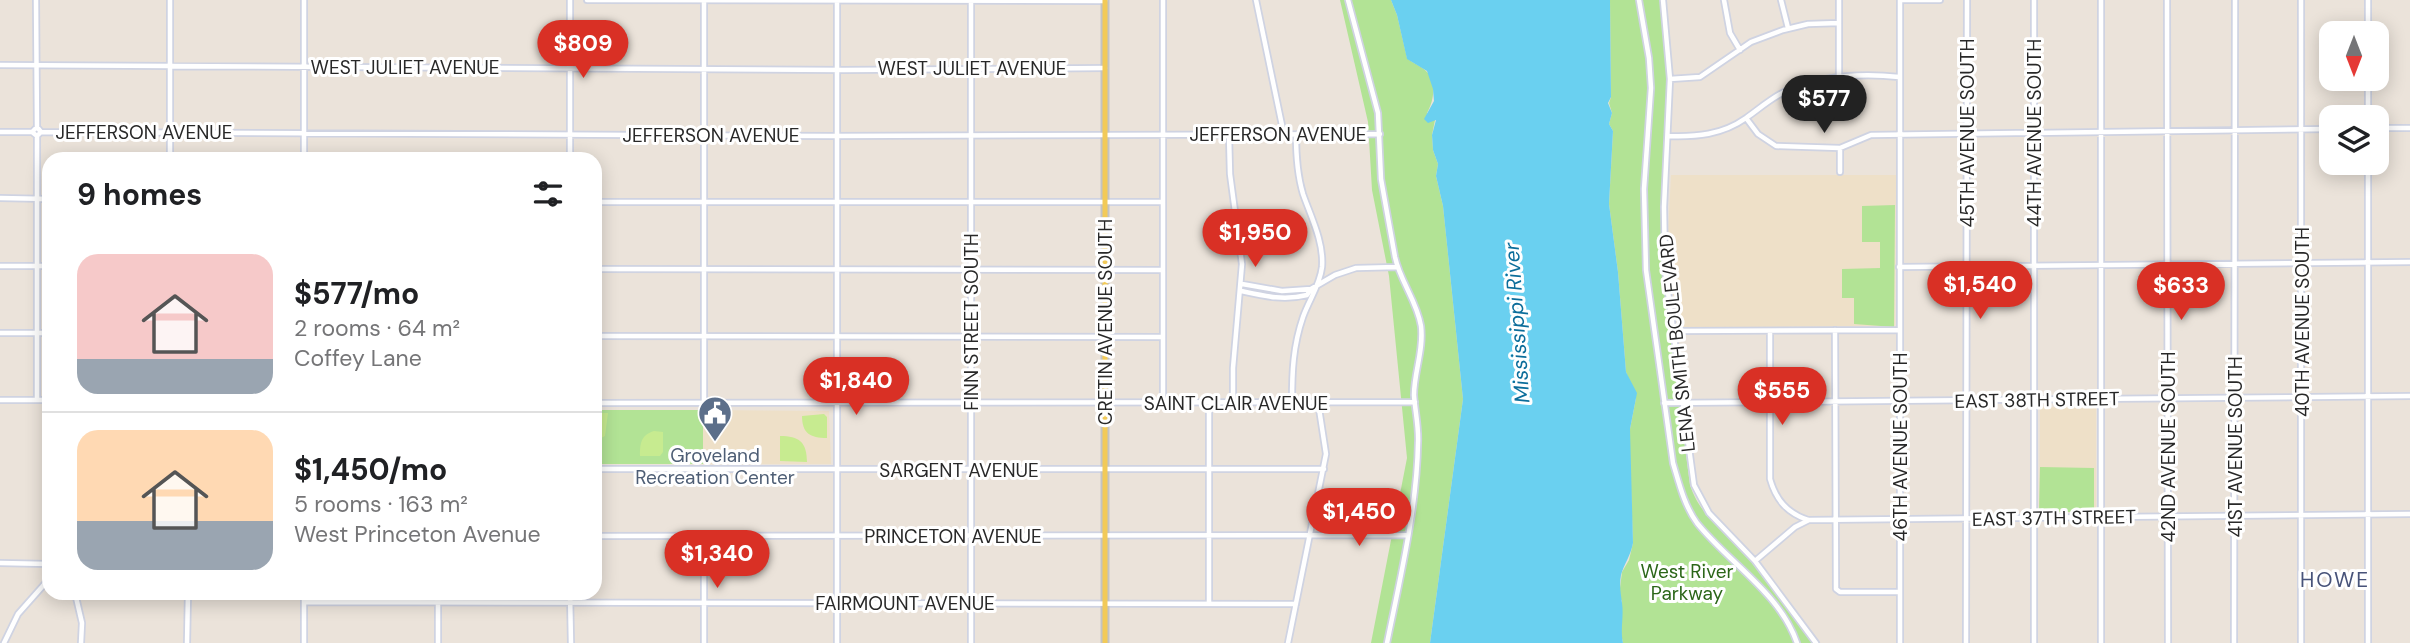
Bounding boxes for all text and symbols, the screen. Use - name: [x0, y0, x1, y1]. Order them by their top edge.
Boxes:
- pin: $809: [542, 20, 624, 80]
- north arrow: [2319, 21, 2389, 91]
- map controls: [2319, 21, 2389, 175]
- text: $809: [553, 28, 613, 58]
- street label: 45TH AVENUE SOUTH: [1955, 39, 1980, 227]
- street label: 44TH AVENUE SOUTH: [2022, 39, 2047, 227]
- street label: WEST JULIET AVENUE: [311, 55, 499, 80]
- street label: WEST JULIET AVENUE: [878, 56, 1066, 81]
- pin: $577: [1783, 76, 1865, 135]
- text: $577: [1798, 83, 1850, 113]
- button: layers: [2319, 105, 2389, 175]
- street label: JEFFERSON AVENUE: [55, 120, 233, 145]
- street label: JEFFERSON AVENUE: [1189, 122, 1367, 147]
- street label: JEFFERSON AVENUE: [622, 123, 800, 148]
- text: 9 homes: [77, 175, 202, 214]
- icon: filters: [529, 175, 567, 213]
- pin: $1,950: [1198, 210, 1312, 269]
- text: $1,950: [1218, 217, 1292, 247]
- street label: CRETIN AVENUE SOUTH: [1093, 219, 1118, 425]
- street label: 40TH AVENUE SOUTH: [2290, 227, 2315, 417]
- street label: FINN STREET SOUTH: [959, 233, 984, 411]
- street label: LENA SMITH BOULEVARD: [1653, 233, 1701, 453]
- water label: Mississippi River: [1497, 241, 1537, 404]
- pin: $1,540: [1923, 262, 2037, 321]
- pin: $633: [2140, 262, 2222, 322]
- text: $1,540: [1943, 269, 2017, 299]
- text: $633: [2153, 270, 2209, 300]
- text: $577/mo: [294, 274, 419, 313]
- icon: home: [133, 282, 217, 366]
- text: 2 rooms · 64 m²: [294, 313, 460, 343]
- text: Coffey Lane: [294, 343, 422, 373]
- street label: 42ND AVENUE SOUTH: [2156, 351, 2181, 543]
- street label: 46TH AVENUE SOUTH: [1888, 353, 1913, 541]
- street label: 41ST AVENUE SOUTH: [2223, 356, 2248, 538]
- pin: $1,840: [799, 358, 913, 417]
- text: $1,840: [819, 365, 893, 395]
- pin: $555: [1741, 368, 1823, 427]
- text: $555: [1754, 375, 1810, 405]
- street label: EAST 38TH STREET: [1954, 386, 2120, 414]
- street label: SAINT CLAIR AVENUE: [1144, 391, 1328, 416]
- public building icon: Groveland Recreation Center: [696, 394, 734, 443]
- place label: Groveland Recreation Center: [635, 443, 795, 490]
- text: $1,450/mo: [294, 450, 447, 489]
- icon: home: [133, 458, 217, 542]
- street label: SARGENT AVENUE: [879, 458, 1039, 483]
- text: 5 rooms · 163 m²: [294, 489, 468, 519]
- pin: $1,450: [1302, 489, 1416, 548]
- text: $1,450: [1322, 496, 1396, 526]
- street label: EAST 37TH STREET: [1972, 504, 2137, 532]
- text: West Princeton Avenue: [294, 519, 541, 549]
- street label: PRINCETON AVENUE: [864, 524, 1042, 549]
- pin: $1,340: [660, 530, 774, 590]
- text: $1,340: [681, 538, 753, 568]
- park label: West River Parkway: [1640, 559, 1734, 606]
- district label: HOWE: [2300, 566, 2370, 594]
- street label: FAIRMOUNT AVENUE: [815, 591, 995, 616]

